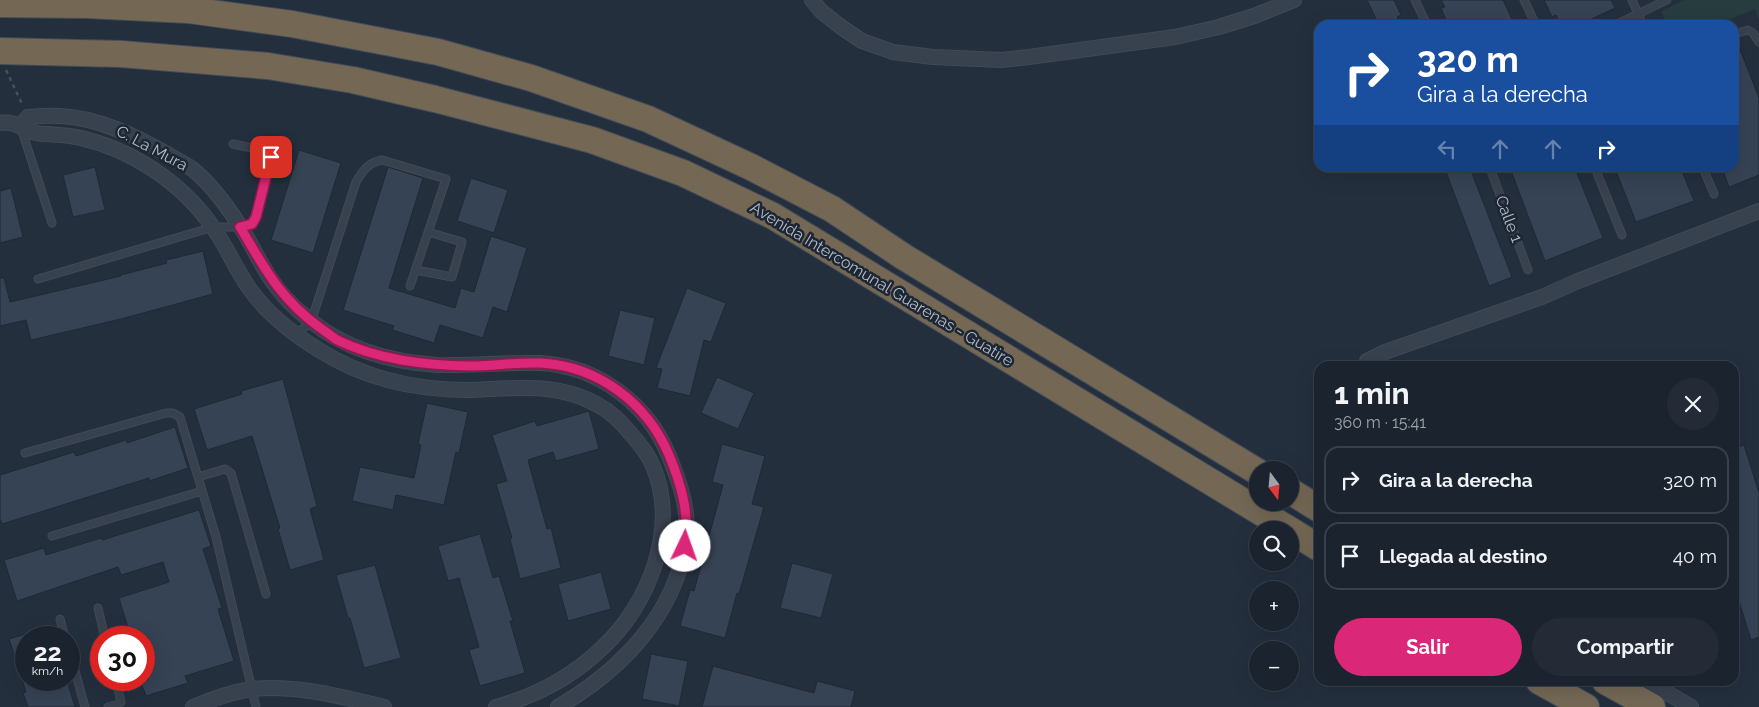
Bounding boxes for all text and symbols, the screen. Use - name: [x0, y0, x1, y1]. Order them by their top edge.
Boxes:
- text: 320 m: [1417, 39, 1519, 80]
- icon: right: [1334, 40, 1399, 105]
- text: Gira a la derecha: [1417, 81, 1588, 107]
- street label: C. La Mura: [113, 121, 191, 175]
- icon: left: [1433, 135, 1461, 163]
- icon: ahead: [1486, 135, 1514, 163]
- icon: ahead: [1539, 135, 1567, 163]
- icon: right: [1592, 135, 1620, 163]
- pin: [250, 136, 292, 178]
- icon: arrive: [257, 143, 285, 171]
- street label: Calle 1: [1491, 193, 1527, 245]
- street label: Avenida Intercomunal Guarenas - Guatire: [747, 198, 1017, 370]
- text: 1 min: [1334, 376, 1410, 411]
- button: close: [1667, 378, 1719, 430]
- text: 360 m · 15:41: [1334, 413, 1426, 432]
- north arrow: [1249, 461, 1299, 511]
- map controls: [1249, 461, 1299, 691]
- icon: right: [1336, 466, 1364, 494]
- text: Gira a la derecha: [1379, 469, 1533, 491]
- text: 320 m: [1663, 469, 1717, 491]
- position arrow: [658, 519, 710, 571]
- button: search: [1249, 521, 1299, 571]
- icon: arrive: [1336, 542, 1364, 570]
- text: Llegada al destino: [1379, 545, 1547, 567]
- text: 40 m: [1673, 545, 1717, 567]
- button: +: [1249, 581, 1299, 631]
- button: Salir: [1334, 618, 1522, 676]
- button: Compartir: [1532, 618, 1719, 676]
- speed limit sign: 30: [90, 626, 155, 691]
- text: 22: [33, 637, 62, 667]
- button: −: [1249, 641, 1299, 691]
- text: km/h: [32, 664, 63, 678]

